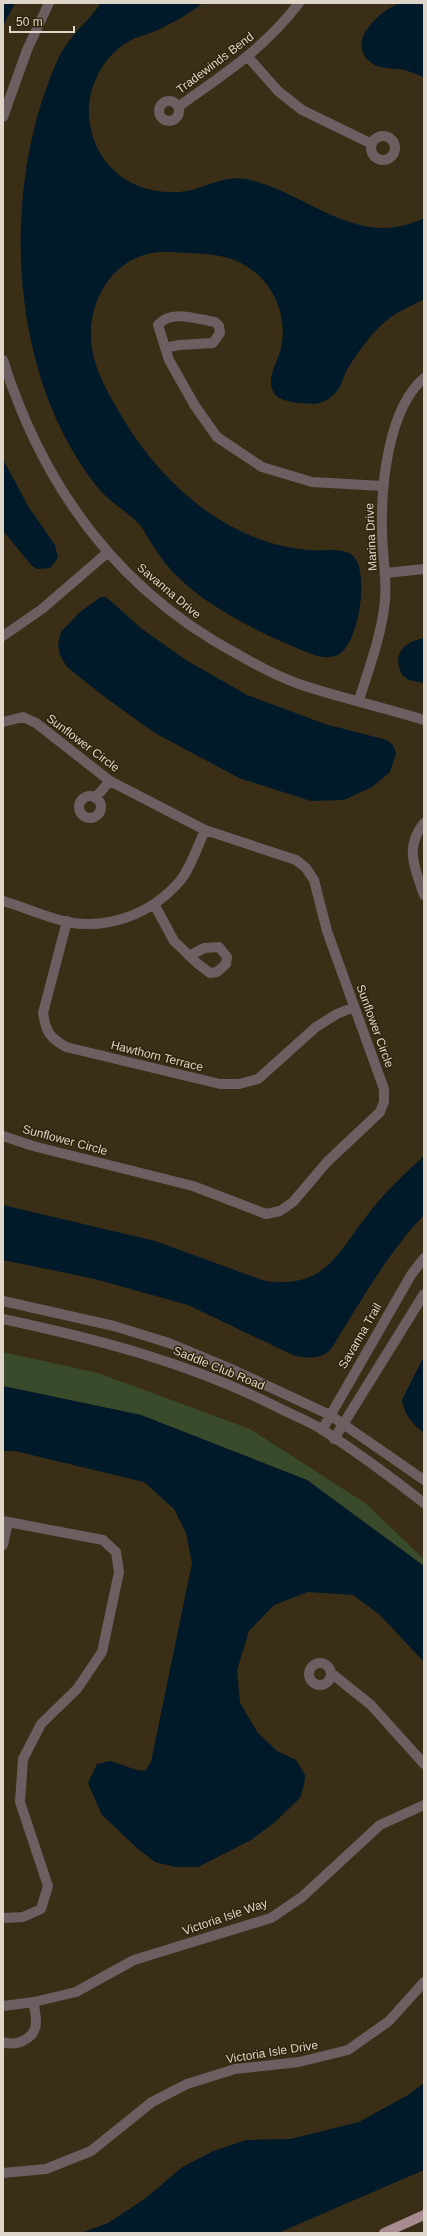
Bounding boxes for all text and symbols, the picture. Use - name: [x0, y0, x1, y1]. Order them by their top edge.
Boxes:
- scale bar: [10, 8, 74, 34]
- text: 50 m: [16, 15, 43, 29]
- street label: Tradewinds Bend: [174, 29, 256, 97]
- street label: Marina Drive: [362, 502, 380, 571]
- street label: Savanna Drive: [134, 560, 204, 622]
- street label: Sunflower Circle: [44, 711, 122, 775]
- street label: Sunflower Circle: [353, 983, 397, 1070]
- street label: Hawthorn Terrace: [109, 1038, 205, 1074]
- street label: Sunflower Circle: [21, 1122, 109, 1158]
- street label: Savanna Trail: [336, 1301, 384, 1371]
- street label: Saddle Club Road: [171, 1343, 267, 1393]
- street label: Victoria Isle Way: [181, 1896, 269, 1938]
- street label: Victoria Isle Drive: [225, 2038, 319, 2066]

